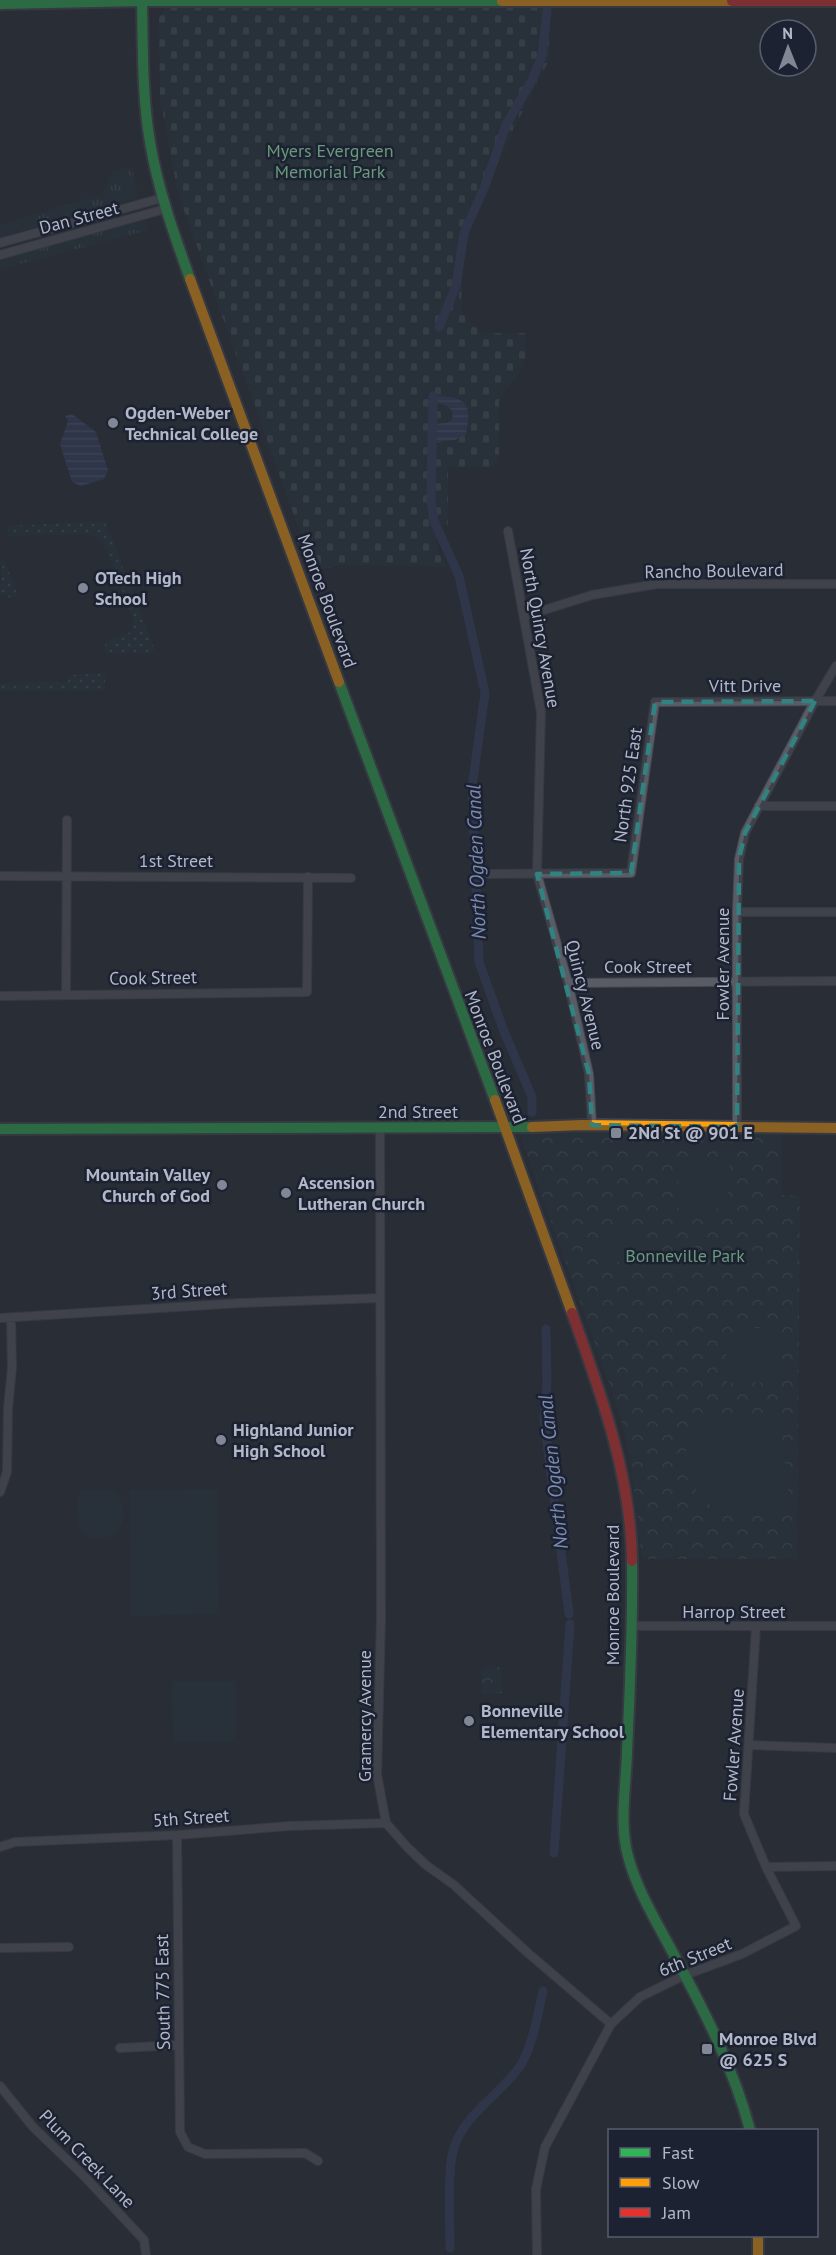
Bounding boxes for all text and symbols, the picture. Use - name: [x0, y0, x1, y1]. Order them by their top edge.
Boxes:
- north arrow: [758, 18, 818, 78]
- text: N: [782, 23, 793, 43]
- park label: Myers Evergreen Memorial Park: [266, 139, 394, 183]
- street label: Dan Street: [37, 196, 121, 239]
- place label: Ogden-Weber Technical College: [125, 401, 258, 445]
- marker: Ogden-Weber Technical College: [106, 416, 120, 430]
- street label: Monroe Boulevard: [293, 531, 362, 671]
- street label: North Quincy Avenue: [515, 546, 566, 710]
- street label: Rancho Boulevard: [644, 558, 784, 583]
- place label: OTech High School: [95, 566, 182, 610]
- marker: OTech High School: [76, 581, 90, 595]
- street label: Vitt Drive: [708, 674, 781, 697]
- street label: North 925 East: [608, 726, 647, 844]
- water label: North Ogden Canal: [460, 783, 492, 940]
- street label: 1st Street: [139, 849, 213, 872]
- street label: Fowler Avenue: [711, 908, 734, 1020]
- street label: Quincy Avenue: [561, 937, 610, 1052]
- street label: Cook Street: [604, 955, 692, 978]
- street label: Cook Street: [109, 965, 197, 990]
- street label: Monroe Boulevard: [460, 987, 531, 1127]
- street label: 2nd Street: [378, 1100, 458, 1123]
- place label: 2Nd St @ 901 E: [628, 1121, 753, 1144]
- marker: 2Nd St @ 901 E: [609, 1126, 623, 1140]
- place label: Mountain Valley Church of God: [86, 1163, 210, 1207]
- place label: Ascension Lutheran Church: [298, 1171, 425, 1215]
- marker: Mountain Valley Church of God: [215, 1178, 229, 1192]
- marker: Ascension Lutheran Church: [279, 1186, 293, 1200]
- park label: Bonneville Park: [625, 1244, 745, 1267]
- street label: 3rd Street: [150, 1276, 228, 1305]
- water label: North Ogden Canal: [532, 1393, 574, 1551]
- place label: Highland Junior High School: [233, 1418, 354, 1462]
- marker: Highland Junior High School: [214, 1433, 228, 1447]
- street label: Monroe Boulevard: [601, 1525, 624, 1665]
- street label: Harrop Street: [682, 1600, 786, 1623]
- street label: Gramercy Avenue: [353, 1650, 376, 1782]
- street label: Fowler Avenue: [718, 1688, 749, 1802]
- place label: Bonneville Elementary School: [481, 1699, 625, 1743]
- marker: Bonneville Elementary School: [462, 1714, 476, 1728]
- street label: 5th Street: [152, 1803, 230, 1832]
- street label: 6th Street: [655, 1932, 735, 1982]
- street label: South 775 East: [150, 1934, 175, 2050]
- place label: Monroe Blvd @ 625 S: [719, 2027, 817, 2071]
- marker: Monroe Blvd @ 625 S: [700, 2042, 714, 2056]
- street label: Plum Creek Lane: [34, 2104, 140, 2213]
- legend: [608, 2129, 818, 2237]
- text: Fast: [662, 2141, 694, 2164]
- text: Slow: [662, 2171, 700, 2194]
- text: Jam: [661, 2201, 691, 2224]

